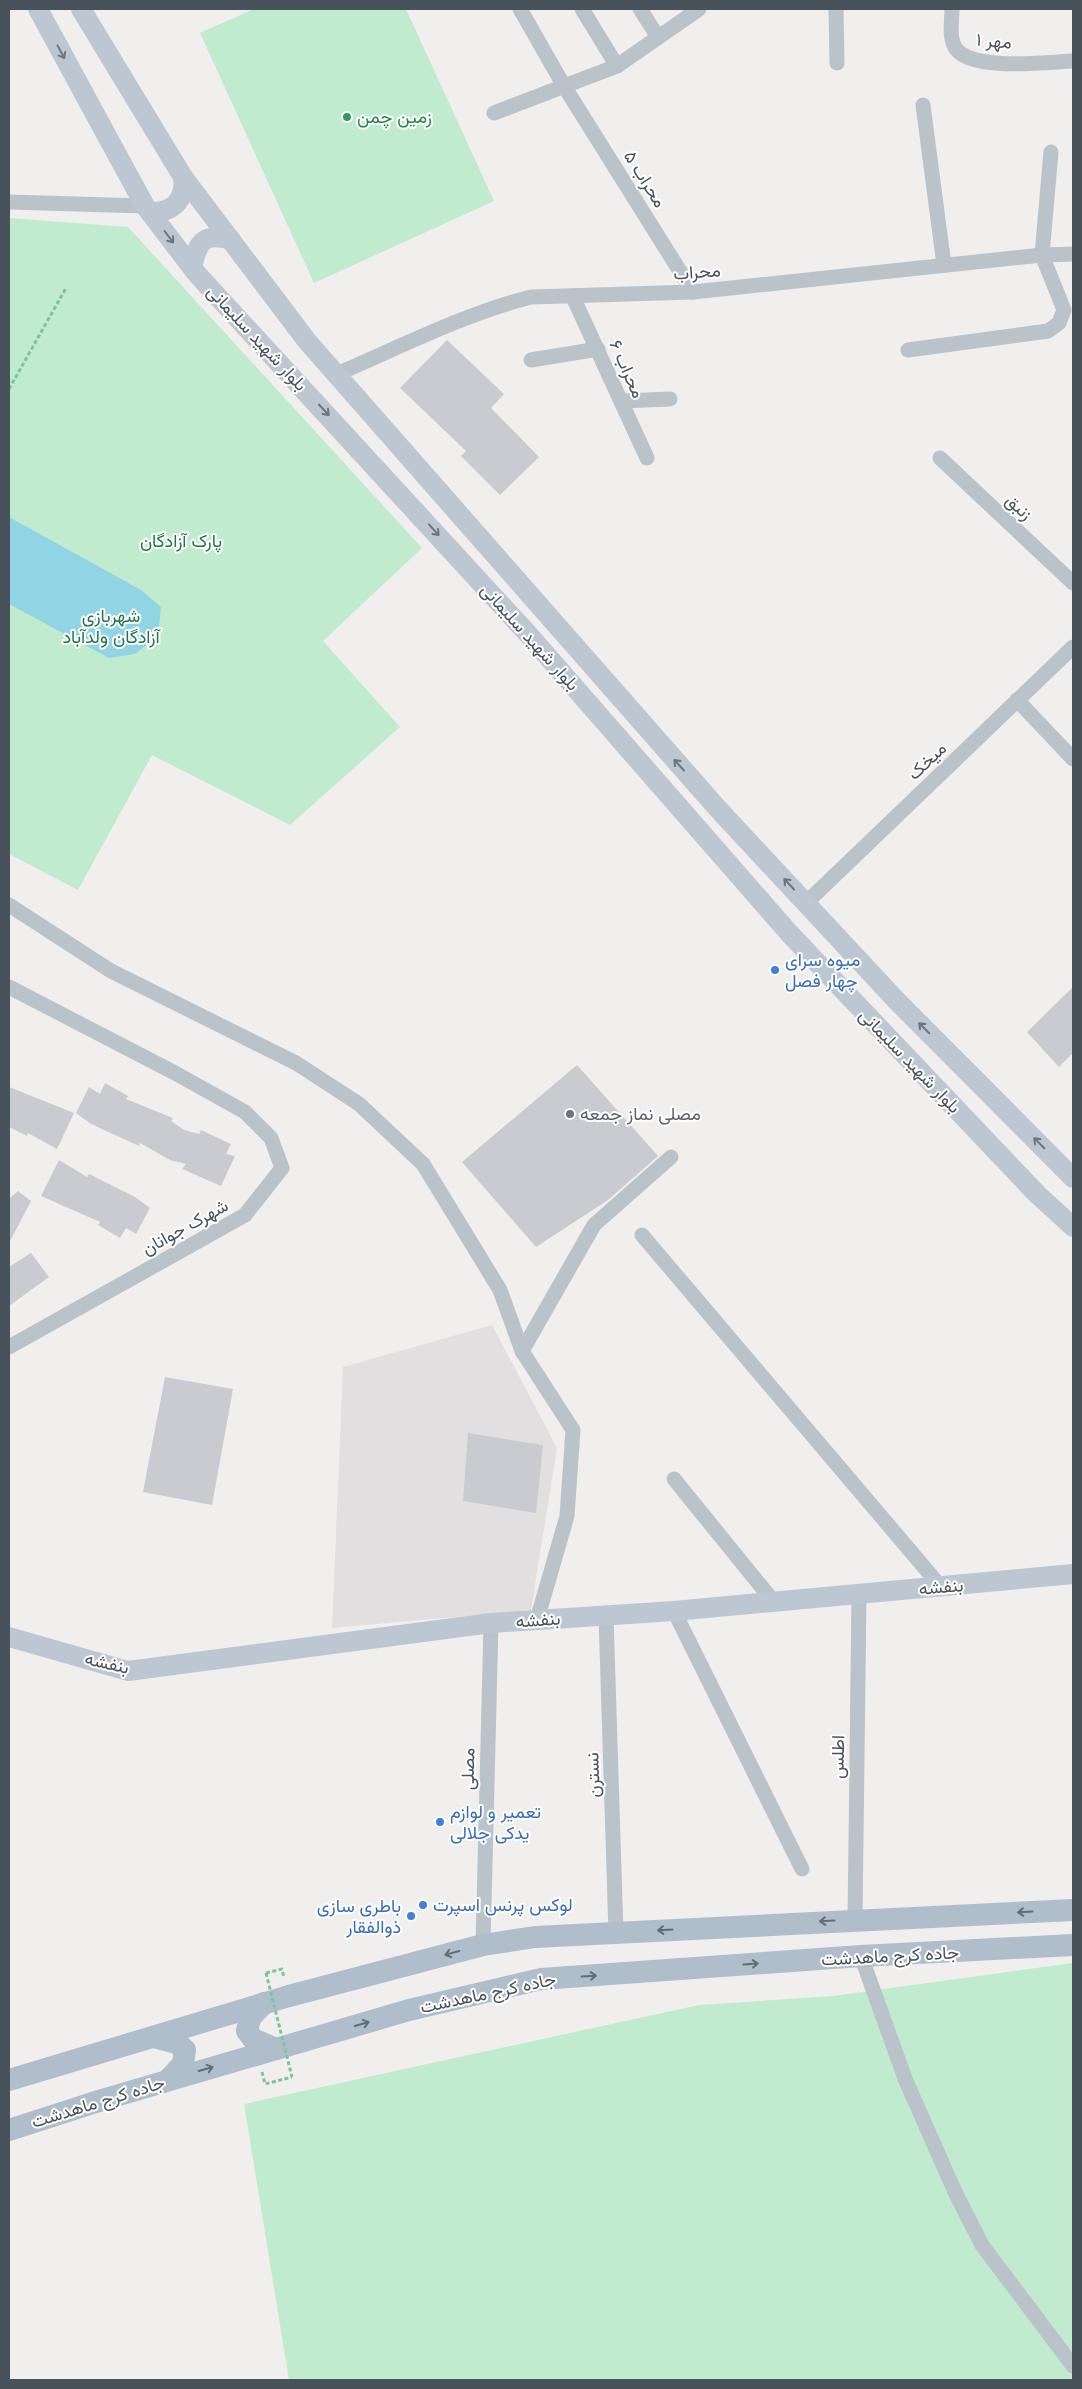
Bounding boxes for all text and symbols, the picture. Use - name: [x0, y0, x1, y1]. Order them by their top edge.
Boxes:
- street label: مهر ۱: [975, 29, 1013, 54]
- one-way arrow: [56, 44, 66, 59]
- place label: زمین چمن: [357, 107, 432, 129]
- marker: زمین چمن: [341, 111, 353, 123]
- street label: محراب ۵: [619, 147, 670, 212]
- one-way arrow: [164, 230, 174, 244]
- street label: محراب: [673, 260, 721, 285]
- street label: بلوار شهید سلیمانی: [202, 281, 311, 396]
- street label: محراب ۶: [604, 337, 649, 401]
- one-way arrow: [318, 404, 330, 417]
- street label: زنبق: [1001, 490, 1036, 525]
- one-way arrow: [428, 524, 439, 537]
- park label: پارک آزادگان: [140, 531, 222, 553]
- street label: بلوار شهید سلیمانی: [476, 579, 583, 695]
- park label: شهربازی آزادگان ولدآباد: [62, 606, 161, 648]
- street label: میخک: [904, 738, 950, 784]
- one-way arrow: [673, 758, 685, 771]
- one-way arrow: [783, 878, 795, 891]
- place label: میوه سرای چهار فصل: [785, 950, 860, 993]
- marker: میوه سرای چهار فصل: [769, 964, 781, 976]
- street label: بلوار شهید سلیمانی: [855, 1005, 965, 1118]
- one-way arrow: [918, 1022, 931, 1034]
- place label: مصلی نماز جمعه: [580, 1104, 701, 1125]
- marker: مصلی نماز جمعه: [564, 1108, 576, 1120]
- one-way arrow: [1033, 1137, 1045, 1149]
- street label: شهرک جوانان: [138, 1195, 232, 1260]
- street label: بنفشه: [918, 1575, 964, 1599]
- street label: بنفشه: [515, 1608, 561, 1632]
- street label: بنفشه: [83, 1648, 131, 1678]
- street label: اطلس: [828, 1735, 849, 1779]
- street label: مصلی: [458, 1748, 479, 1790]
- street label: نسترن: [582, 1752, 605, 1798]
- place label: تعمیر و لوازم یدکی جلالی: [450, 1802, 541, 1844]
- marker: تعمیر و لوازم یدکی جلالی: [434, 1816, 446, 1828]
- place label: لوکس پرنس اسپرت: [433, 1895, 573, 1917]
- place label: باطری سازی ذوالفقار: [317, 1896, 401, 1938]
- marker: لوکس پرنس اسپرت: [417, 1899, 429, 1911]
- one-way arrow: [1017, 1908, 1033, 1917]
- marker: باطری سازی ذوالفقار: [405, 1910, 417, 1922]
- one-way arrow: [820, 1917, 836, 1926]
- one-way arrow: [657, 1925, 673, 1934]
- street label: جاده کرج ماهدشت: [821, 1942, 960, 1972]
- one-way arrow: [444, 1949, 460, 1958]
- one-way arrow: [742, 1960, 758, 1969]
- street label: جاده کرج ماهدشت: [418, 1969, 558, 2019]
- one-way arrow: [580, 1972, 596, 1981]
- one-way arrow: [353, 2018, 369, 2028]
- one-way arrow: [197, 2064, 213, 2074]
- street label: جاده کرج ماهدشت: [29, 2072, 168, 2134]

